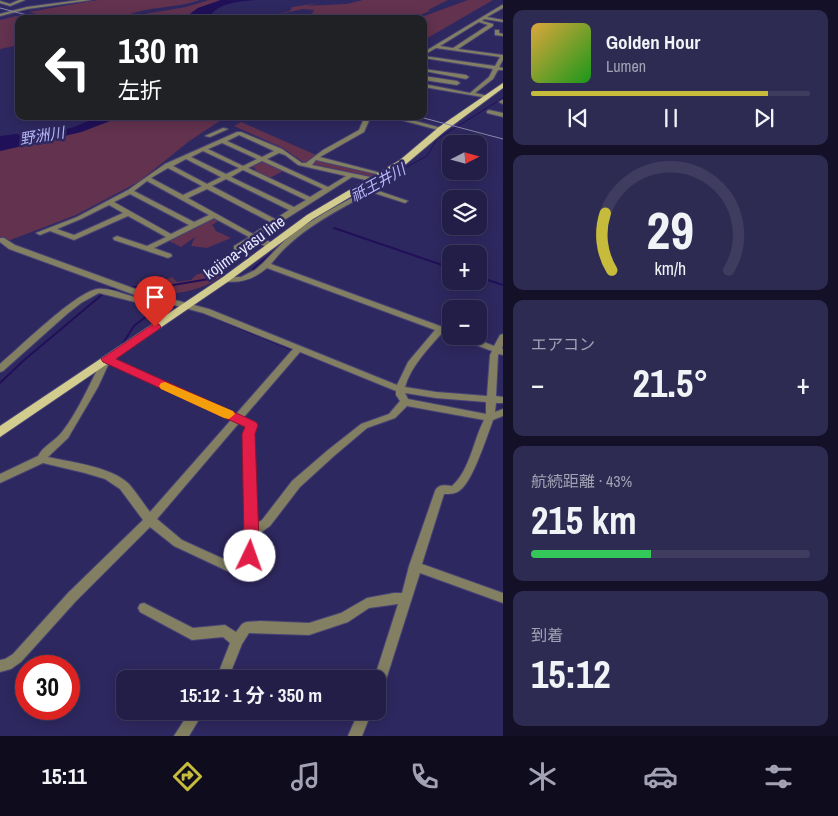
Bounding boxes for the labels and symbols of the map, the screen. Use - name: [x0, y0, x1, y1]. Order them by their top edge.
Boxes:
- water label: 野洲川: [18, 121, 68, 149]
- north arrow: [442, 135, 488, 180]
- water label: 祇王井川: [346, 158, 411, 206]
- street label: kojima-yasu line: [199, 210, 289, 284]
- pin: [134, 276, 176, 327]
- position arrow: [223, 529, 275, 581]
- speed limit sign: 30: [15, 655, 80, 720]

